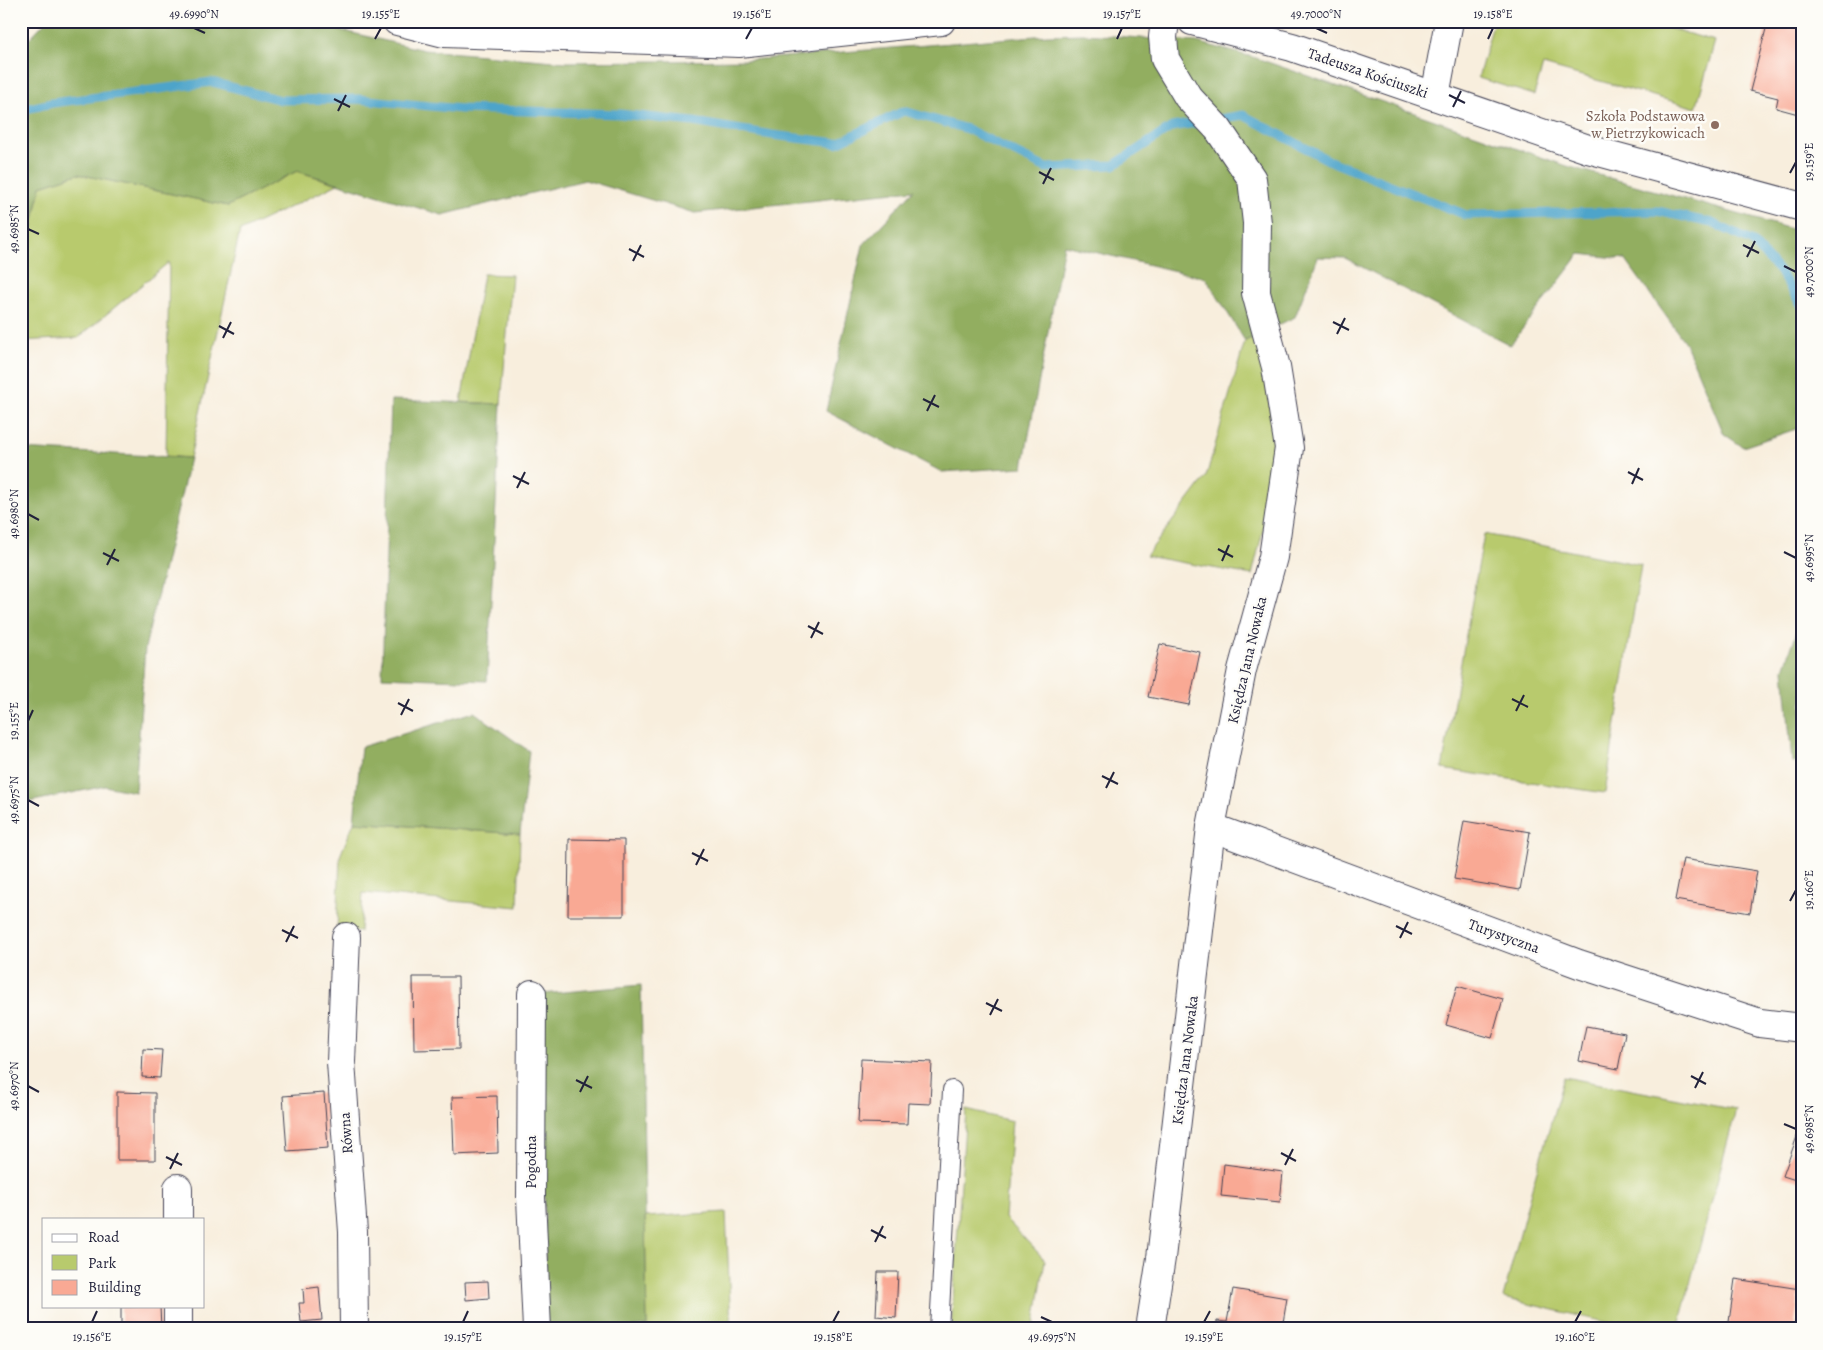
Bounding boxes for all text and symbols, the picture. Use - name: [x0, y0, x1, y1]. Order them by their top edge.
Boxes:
- text: 49.6990°N: [169, 6, 219, 22]
- text: 19.155°E: [362, 6, 400, 22]
- text: 19.156°E: [733, 6, 771, 22]
- text: 19.157°E: [1103, 6, 1141, 22]
- text: 49.7000°N: [1290, 6, 1342, 22]
- text: 19.158°E: [1473, 6, 1513, 22]
- street label: Tadeusza Kościuszki: [1305, 43, 1431, 103]
- place label: Szkoła Podstawowa w Pietrzykowicach: [1586, 106, 1705, 143]
- marker: Szkoła Podstawowa w Pietrzykowicach: [1709, 119, 1721, 131]
- text: 19.159°E: [1801, 143, 1817, 181]
- text: 49.6985°N: [6, 204, 22, 253]
- text: 49.7000°N: [1801, 246, 1817, 298]
- text: 49.6980°N: [6, 489, 22, 539]
- text: 49.6995°N: [1801, 533, 1817, 582]
- street label: Księdza Jana Nowaka: [1223, 594, 1271, 726]
- text: 19.155°E: [6, 702, 22, 740]
- text: 49.6975°N: [6, 776, 22, 824]
- text: 19.160°E: [1801, 870, 1817, 910]
- street label: Turystyczna: [1466, 914, 1542, 958]
- street label: Księdza Jana Nowaka: [1167, 994, 1203, 1126]
- text: 49.6970°N: [6, 1061, 22, 1111]
- text: 49.6985°N: [1801, 1104, 1817, 1153]
- street label: Równa: [335, 1111, 357, 1155]
- street label: Pogodna: [521, 1135, 541, 1189]
- legend: [42, 1218, 205, 1308]
- text: Road: [88, 1227, 120, 1247]
- text: Park: [88, 1253, 117, 1273]
- text: Building: [88, 1277, 141, 1297]
- text: 19.156°E: [73, 1329, 111, 1345]
- text: 19.157°E: [444, 1329, 482, 1345]
- text: 19.158°E: [813, 1329, 853, 1345]
- text: 49.6975°N: [1028, 1329, 1076, 1345]
- text: 19.159°E: [1185, 1329, 1223, 1345]
- text: 19.160°E: [1555, 1329, 1595, 1345]

